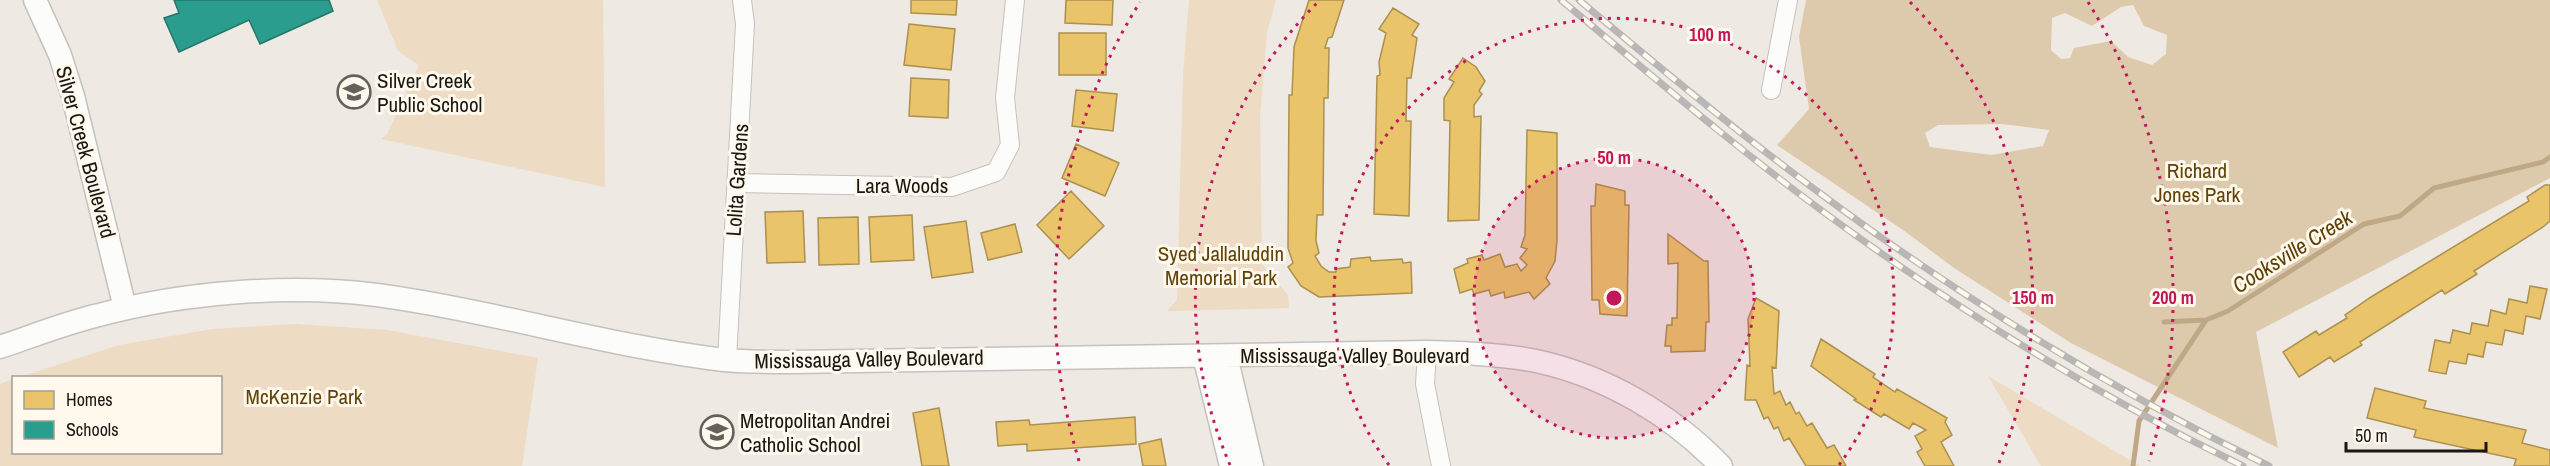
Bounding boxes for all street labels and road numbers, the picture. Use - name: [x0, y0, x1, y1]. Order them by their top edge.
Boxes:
- street label: Silver Creek Boulevard: [49, 63, 123, 241]
- street label: Lolita Gardens: [719, 123, 755, 237]
- street label: Lara Woods: [856, 171, 948, 200]
- street label: Mississauga Valley Boulevard: [1240, 341, 1470, 370]
- street label: Mississauga Valley Boulevard: [754, 343, 984, 375]

